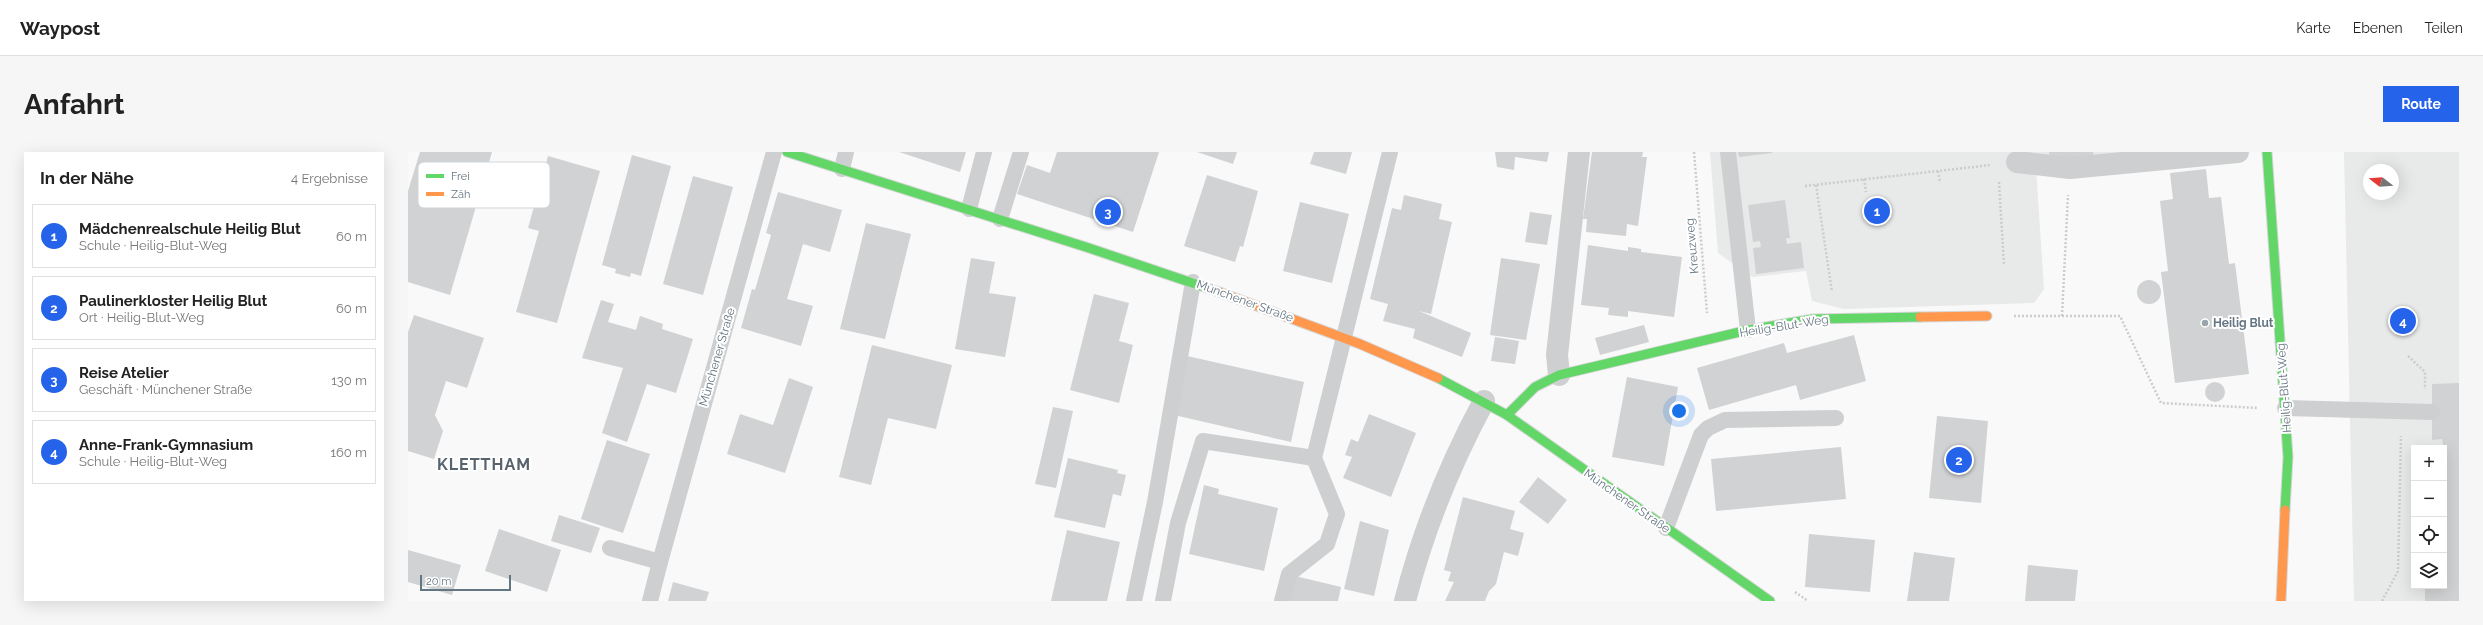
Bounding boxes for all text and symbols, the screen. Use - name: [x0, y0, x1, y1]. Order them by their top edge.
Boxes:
- text: Waypost: [20, 17, 100, 39]
- text: Karte: [2296, 20, 2331, 36]
- text: Ebenen: [2353, 20, 2403, 36]
- text: Teilen: [2425, 20, 2463, 36]
- button: Route: [2383, 86, 2459, 122]
- text: Anfahrt: [24, 88, 125, 121]
- legend: [418, 162, 550, 208]
- north arrow: [2363, 164, 2399, 200]
- text: In der Nähe: [40, 168, 134, 188]
- text: Frei: [451, 170, 470, 183]
- text: 4 Ergebnisse: [291, 171, 368, 186]
- text: Zäh: [451, 188, 470, 201]
- pin: 1: [1864, 196, 1890, 226]
- pin: 3: [1095, 197, 1121, 227]
- street label: Kreuzweg: [1683, 218, 1701, 274]
- text: Mädchenrealschule Heilig Blut: [79, 220, 301, 238]
- text: 1: [51, 229, 57, 244]
- text: 60 m: [336, 229, 367, 244]
- text: Schule · Heilig-Blut-Weg: [79, 238, 227, 253]
- street label: Münchener Straße: [1195, 277, 1295, 325]
- text: Paulinerkloster Heilig Blut: [79, 292, 267, 310]
- text: 2: [50, 301, 58, 316]
- text: 60 m: [336, 301, 367, 316]
- street label: Münchener Straße: [696, 306, 738, 408]
- pin: 4: [2390, 306, 2416, 336]
- text: Ort · Heilig-Blut-Weg: [79, 310, 204, 325]
- street label: Heilig-Blut-Weg: [1738, 312, 1830, 340]
- place label: Heilig Blut: [2213, 316, 2274, 330]
- marker: Heilig Blut: [2200, 318, 2210, 328]
- street label: Heilig-Blut-Weg: [2274, 343, 2294, 433]
- text: Reise Atelier: [79, 364, 169, 382]
- text: 3: [50, 373, 58, 388]
- text: 130 m: [331, 373, 367, 388]
- text: Geschäft · Münchener Straße: [79, 382, 252, 397]
- your location: [1669, 401, 1689, 421]
- text: Anne-Frank-Gymnasium: [79, 436, 253, 454]
- text: 4: [50, 445, 58, 460]
- text: 160 m: [330, 445, 367, 460]
- pin: 2: [1946, 445, 1972, 475]
- map controls: [2411, 445, 2447, 589]
- button: +: [2411, 445, 2447, 481]
- text: Schule · Heilig-Blut-Weg: [79, 454, 227, 469]
- district label: KLETTHAM: [437, 455, 531, 474]
- street label: Münchener Straße: [1581, 466, 1673, 536]
- button: −: [2411, 481, 2447, 517]
- button: locate: [2411, 517, 2447, 553]
- button: layers: [2411, 553, 2447, 589]
- scale bar: [420, 573, 511, 592]
- text: 20 m: [426, 575, 451, 588]

